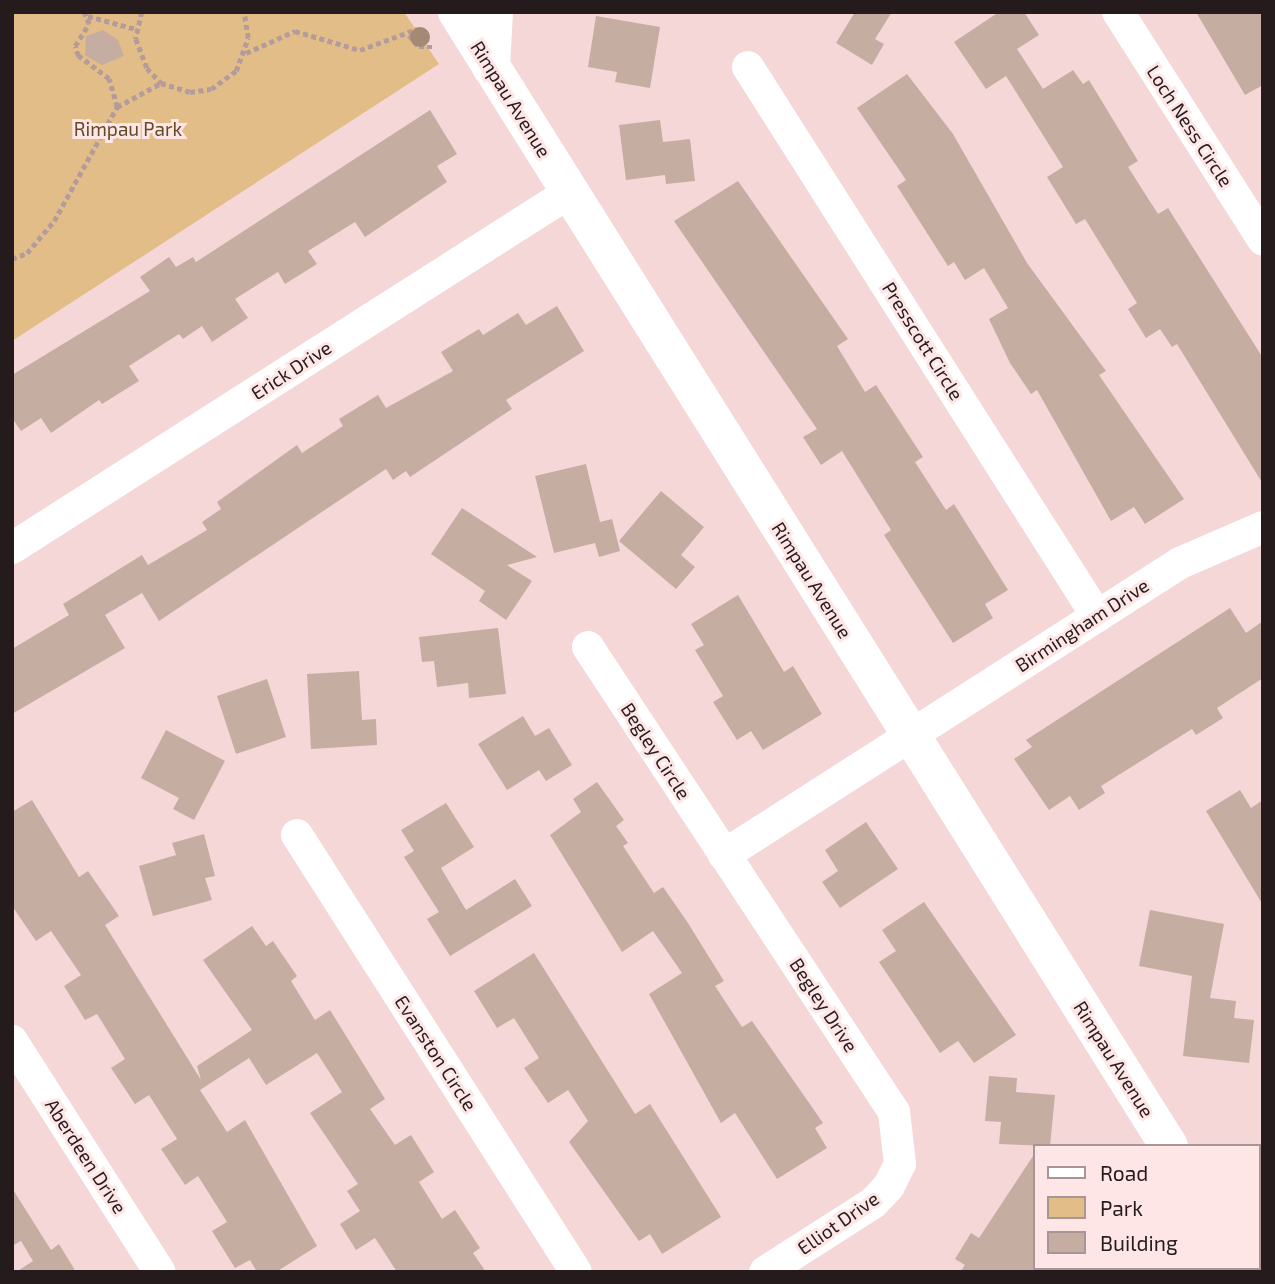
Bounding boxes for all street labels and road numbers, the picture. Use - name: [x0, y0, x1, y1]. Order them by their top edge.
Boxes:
- street label: Rimpau Avenue: [466, 36, 556, 162]
- street label: Loch Ness Circle: [1142, 61, 1238, 191]
- street label: Presscott Circle: [878, 278, 968, 404]
- street label: Erick Drive: [247, 336, 335, 404]
- street label: Rimpau Avenue: [767, 517, 857, 643]
- street label: Birmingham Drive: [1011, 573, 1153, 677]
- street label: Begley Circle: [616, 698, 696, 804]
- street label: Begley Drive: [785, 954, 863, 1056]
- street label: Evanston Circle: [390, 991, 482, 1115]
- street label: Rimpau Avenue: [1069, 996, 1159, 1122]
- street label: Aberdeen Drive: [41, 1094, 131, 1218]
- street label: Elliot Drive: [793, 1187, 883, 1259]

